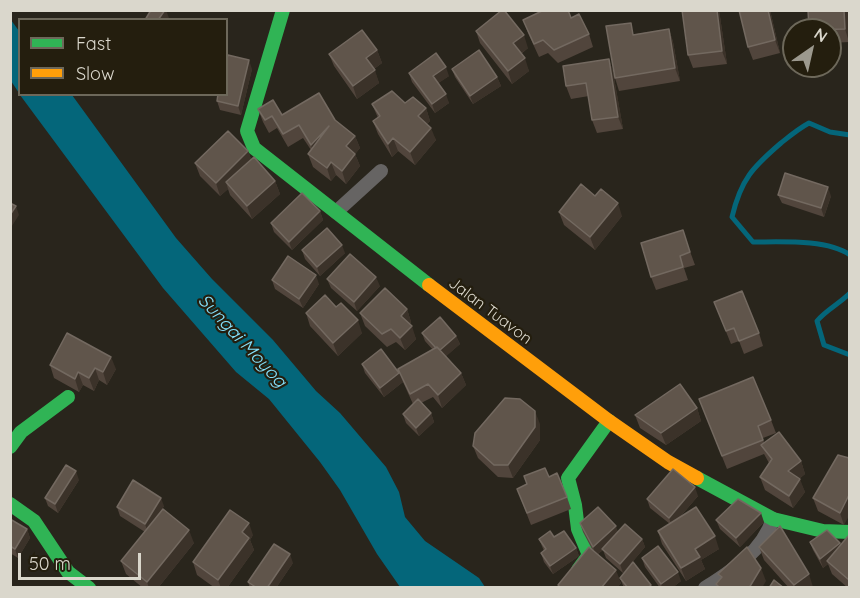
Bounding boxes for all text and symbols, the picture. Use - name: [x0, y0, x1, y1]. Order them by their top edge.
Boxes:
- legend: [18, 18, 228, 96]
- north arrow: [782, 18, 842, 78]
- text: N: [810, 23, 831, 46]
- text: Fast: [76, 32, 111, 55]
- text: Slow: [76, 62, 114, 85]
- street label: Jalan Tuavon: [444, 273, 536, 349]
- water label: Sungai Moyog: [193, 290, 291, 392]
- scale bar: [21, 541, 144, 579]
- text: 50 m: [29, 552, 71, 575]

